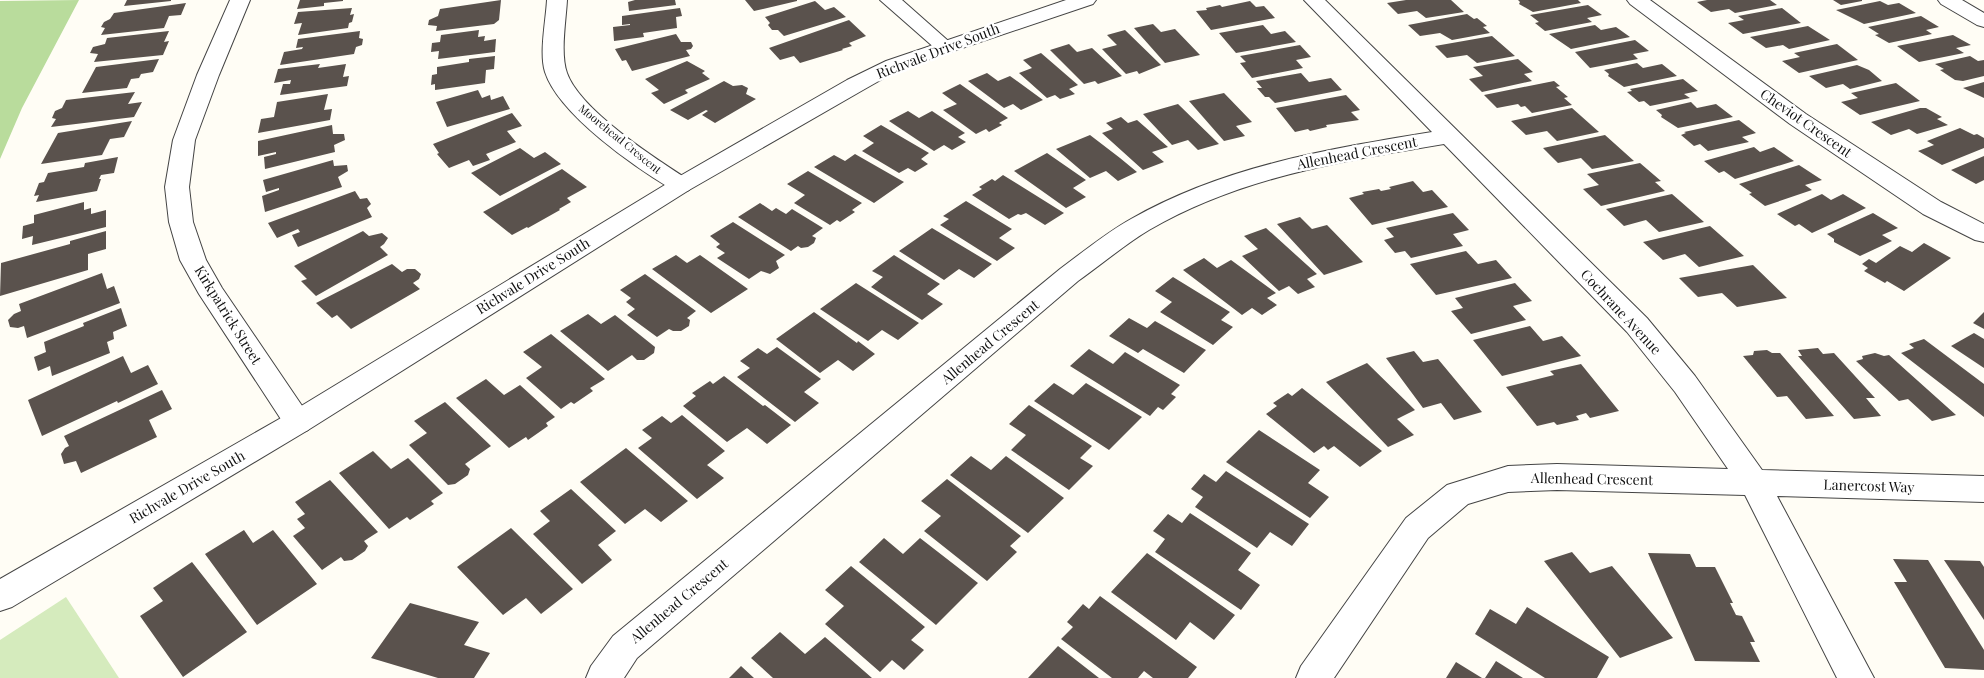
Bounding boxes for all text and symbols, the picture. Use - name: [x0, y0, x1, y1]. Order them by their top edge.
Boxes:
- street label: Richvale Drive South: [873, 18, 1003, 83]
- street label: Cheviot Crescent: [1757, 84, 1857, 162]
- street label: Moorehead Crescent: [576, 101, 665, 177]
- street label: Allenhead Crescent: [1294, 131, 1420, 174]
- street label: Richvale Drive South: [472, 233, 594, 318]
- street label: Kirkpatrick Street: [190, 262, 267, 368]
- street label: Cochrane Avenue: [1577, 265, 1666, 358]
- street label: Allenhead Crescent: [936, 294, 1043, 389]
- street label: Richvale Drive South: [125, 445, 249, 527]
- street label: Allenhead Crescent: [1530, 468, 1654, 489]
- street label: Lanercost Way: [1823, 474, 1915, 497]
- street label: Allenhead Crescent: [625, 553, 732, 648]

